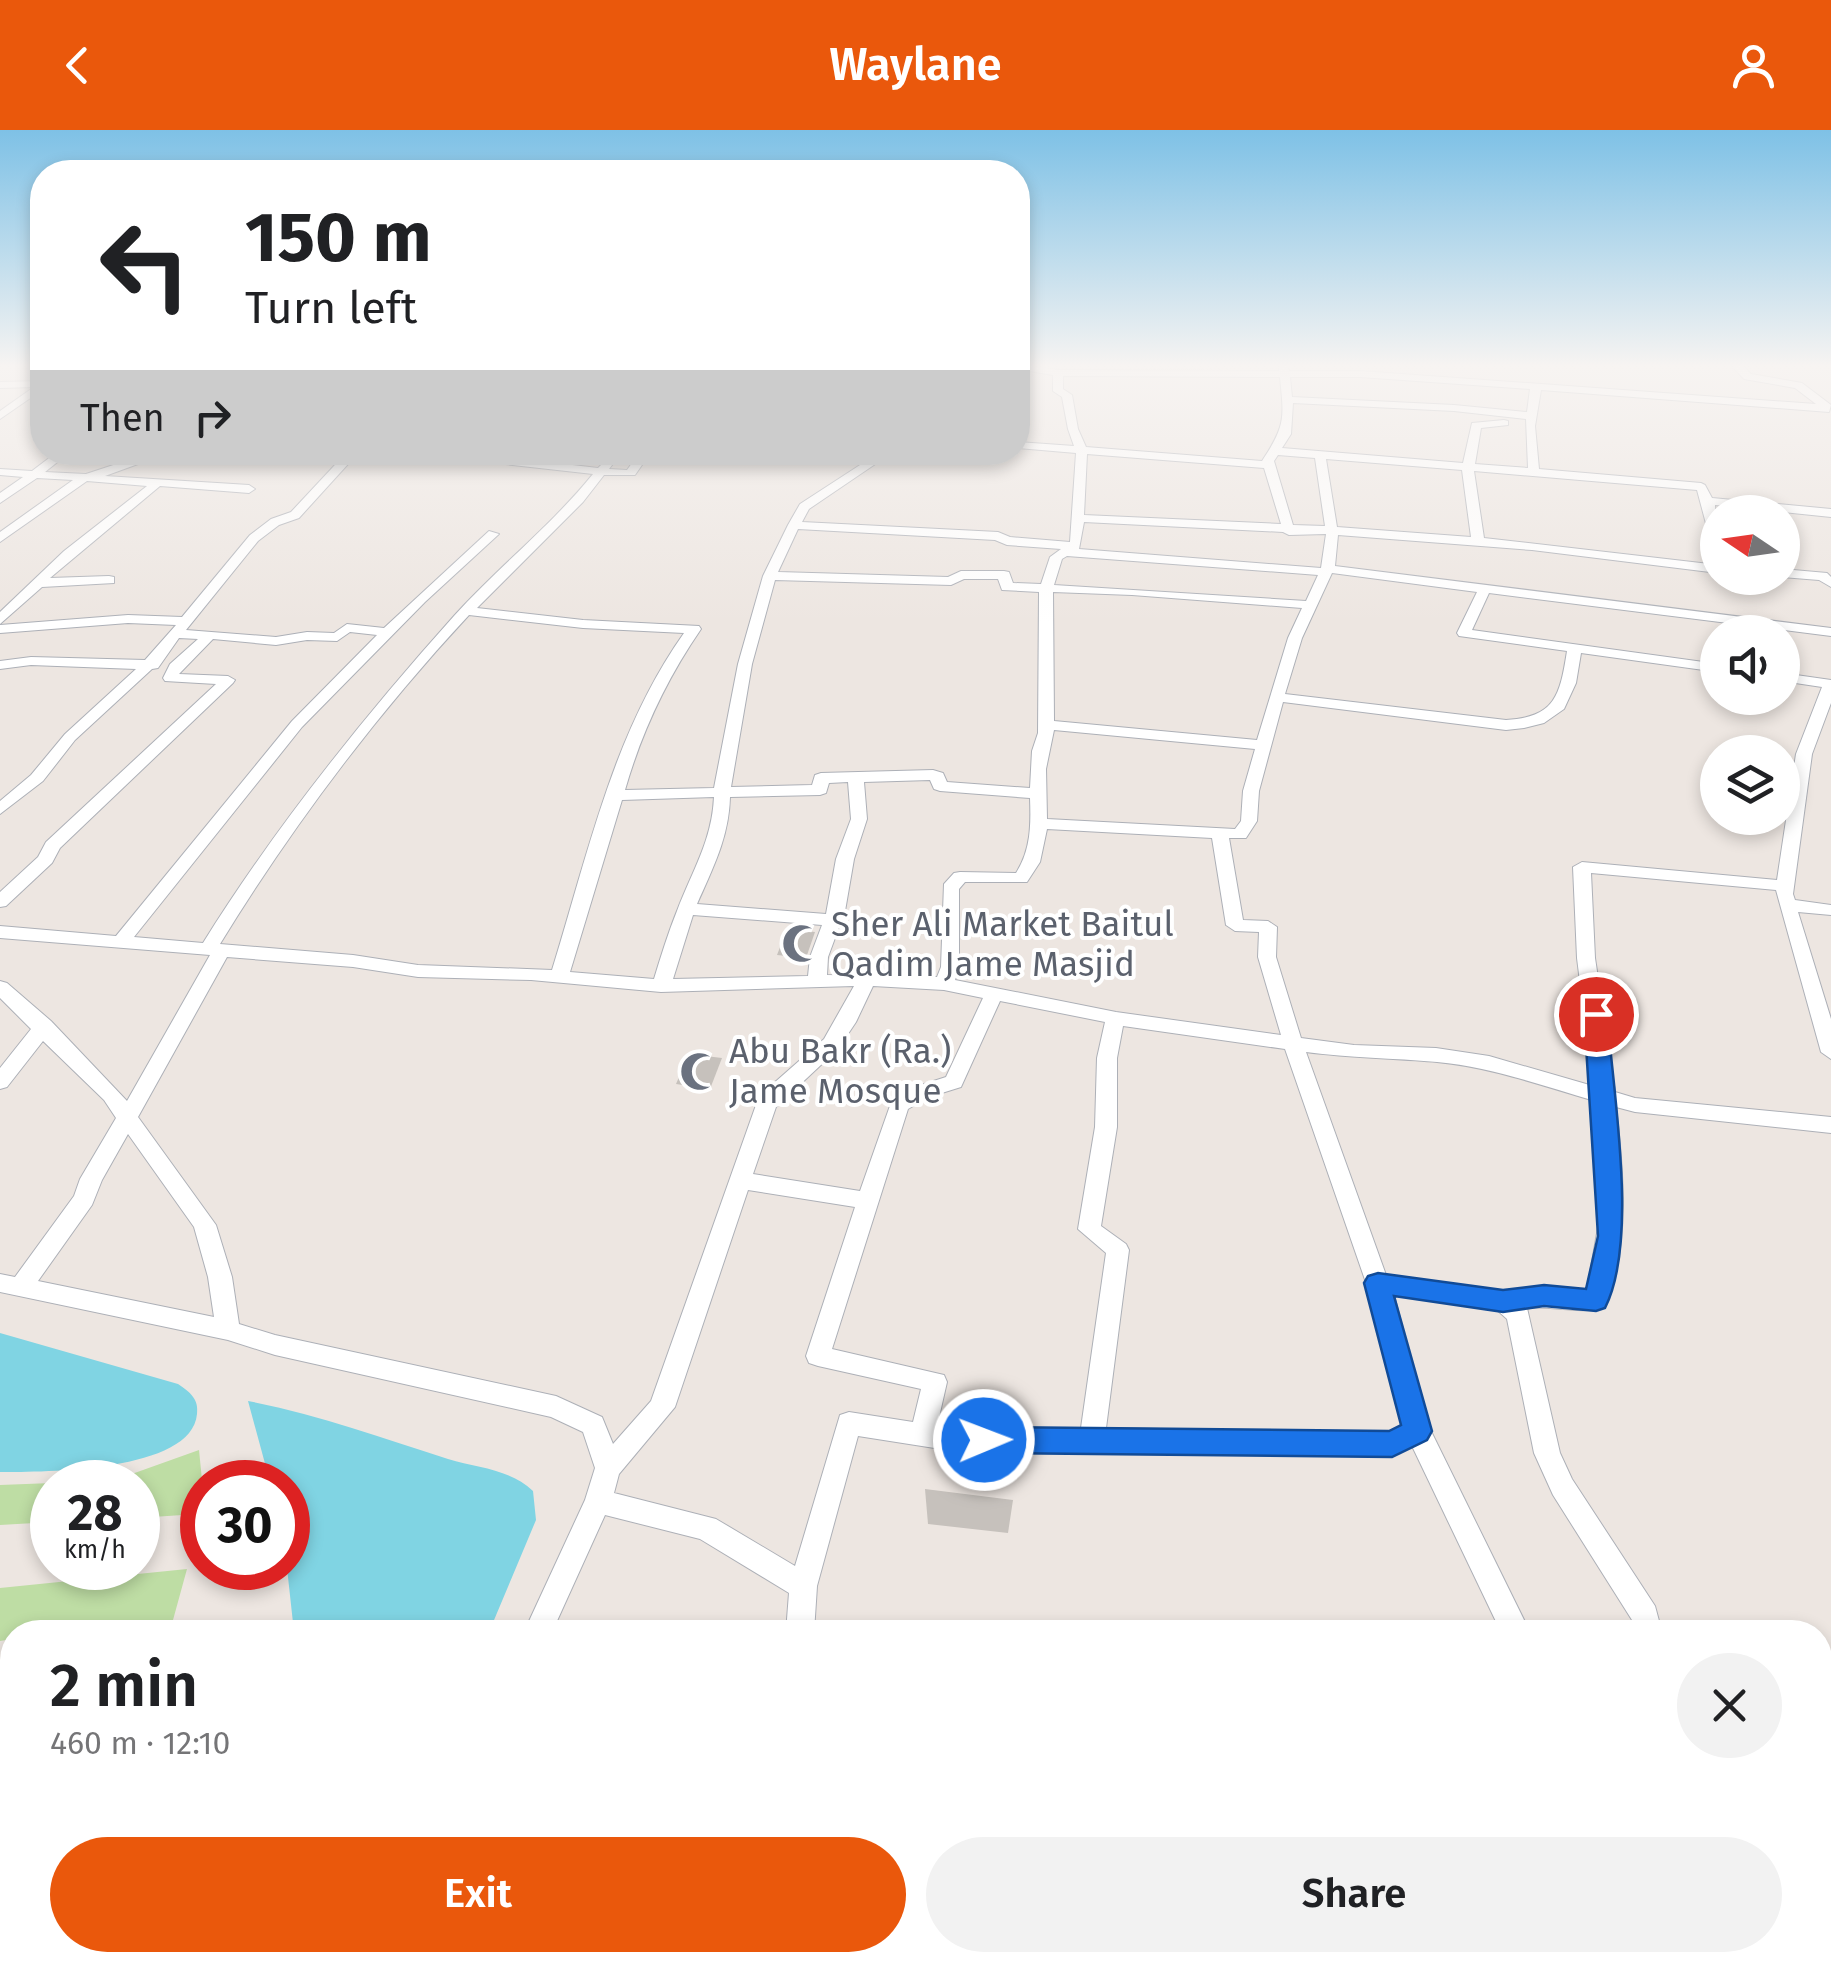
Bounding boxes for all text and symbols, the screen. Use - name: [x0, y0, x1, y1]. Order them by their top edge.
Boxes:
- icon: back: [50, 38, 105, 93]
- text: Waylane: [829, 38, 1002, 92]
- icon: person: [1726, 38, 1781, 93]
- text: 150 m: [245, 196, 432, 280]
- icon: left: [80, 200, 210, 330]
- text: Turn left: [245, 281, 417, 335]
- icon: right: [185, 390, 240, 445]
- text: Then: [80, 395, 165, 441]
- north arrow: [1700, 495, 1800, 595]
- map controls: [1700, 495, 1800, 835]
- button: sound: [1700, 615, 1800, 715]
- button: layers: [1700, 735, 1800, 835]
- place label: Sher Ali Market Baitul Qadim Jame Masjid: [831, 903, 1174, 985]
- mosque icon: Sher Ali Market Baitul Qadim Jame Masjid: [780, 923, 822, 965]
- pin: [1554, 972, 1639, 1057]
- icon: arrive: [1569, 987, 1624, 1042]
- place label: Abu Bakr (Ra.) Jame Mosque: [729, 1030, 951, 1112]
- mosque icon: Abu Bakr (Ra.) Jame Mosque: [678, 1050, 720, 1092]
- position arrow: [932, 1388, 1036, 1492]
- speed limit sign: 30: [180, 1460, 310, 1590]
- text: 28: [68, 1483, 122, 1543]
- text: km/h: [64, 1535, 126, 1565]
- text: 2 min: [50, 1650, 198, 1722]
- button: close: [1677, 1653, 1782, 1758]
- text: 460 m · 12:10: [50, 1724, 230, 1762]
- button: Exit: [50, 1837, 906, 1952]
- button: Share: [926, 1837, 1782, 1952]

